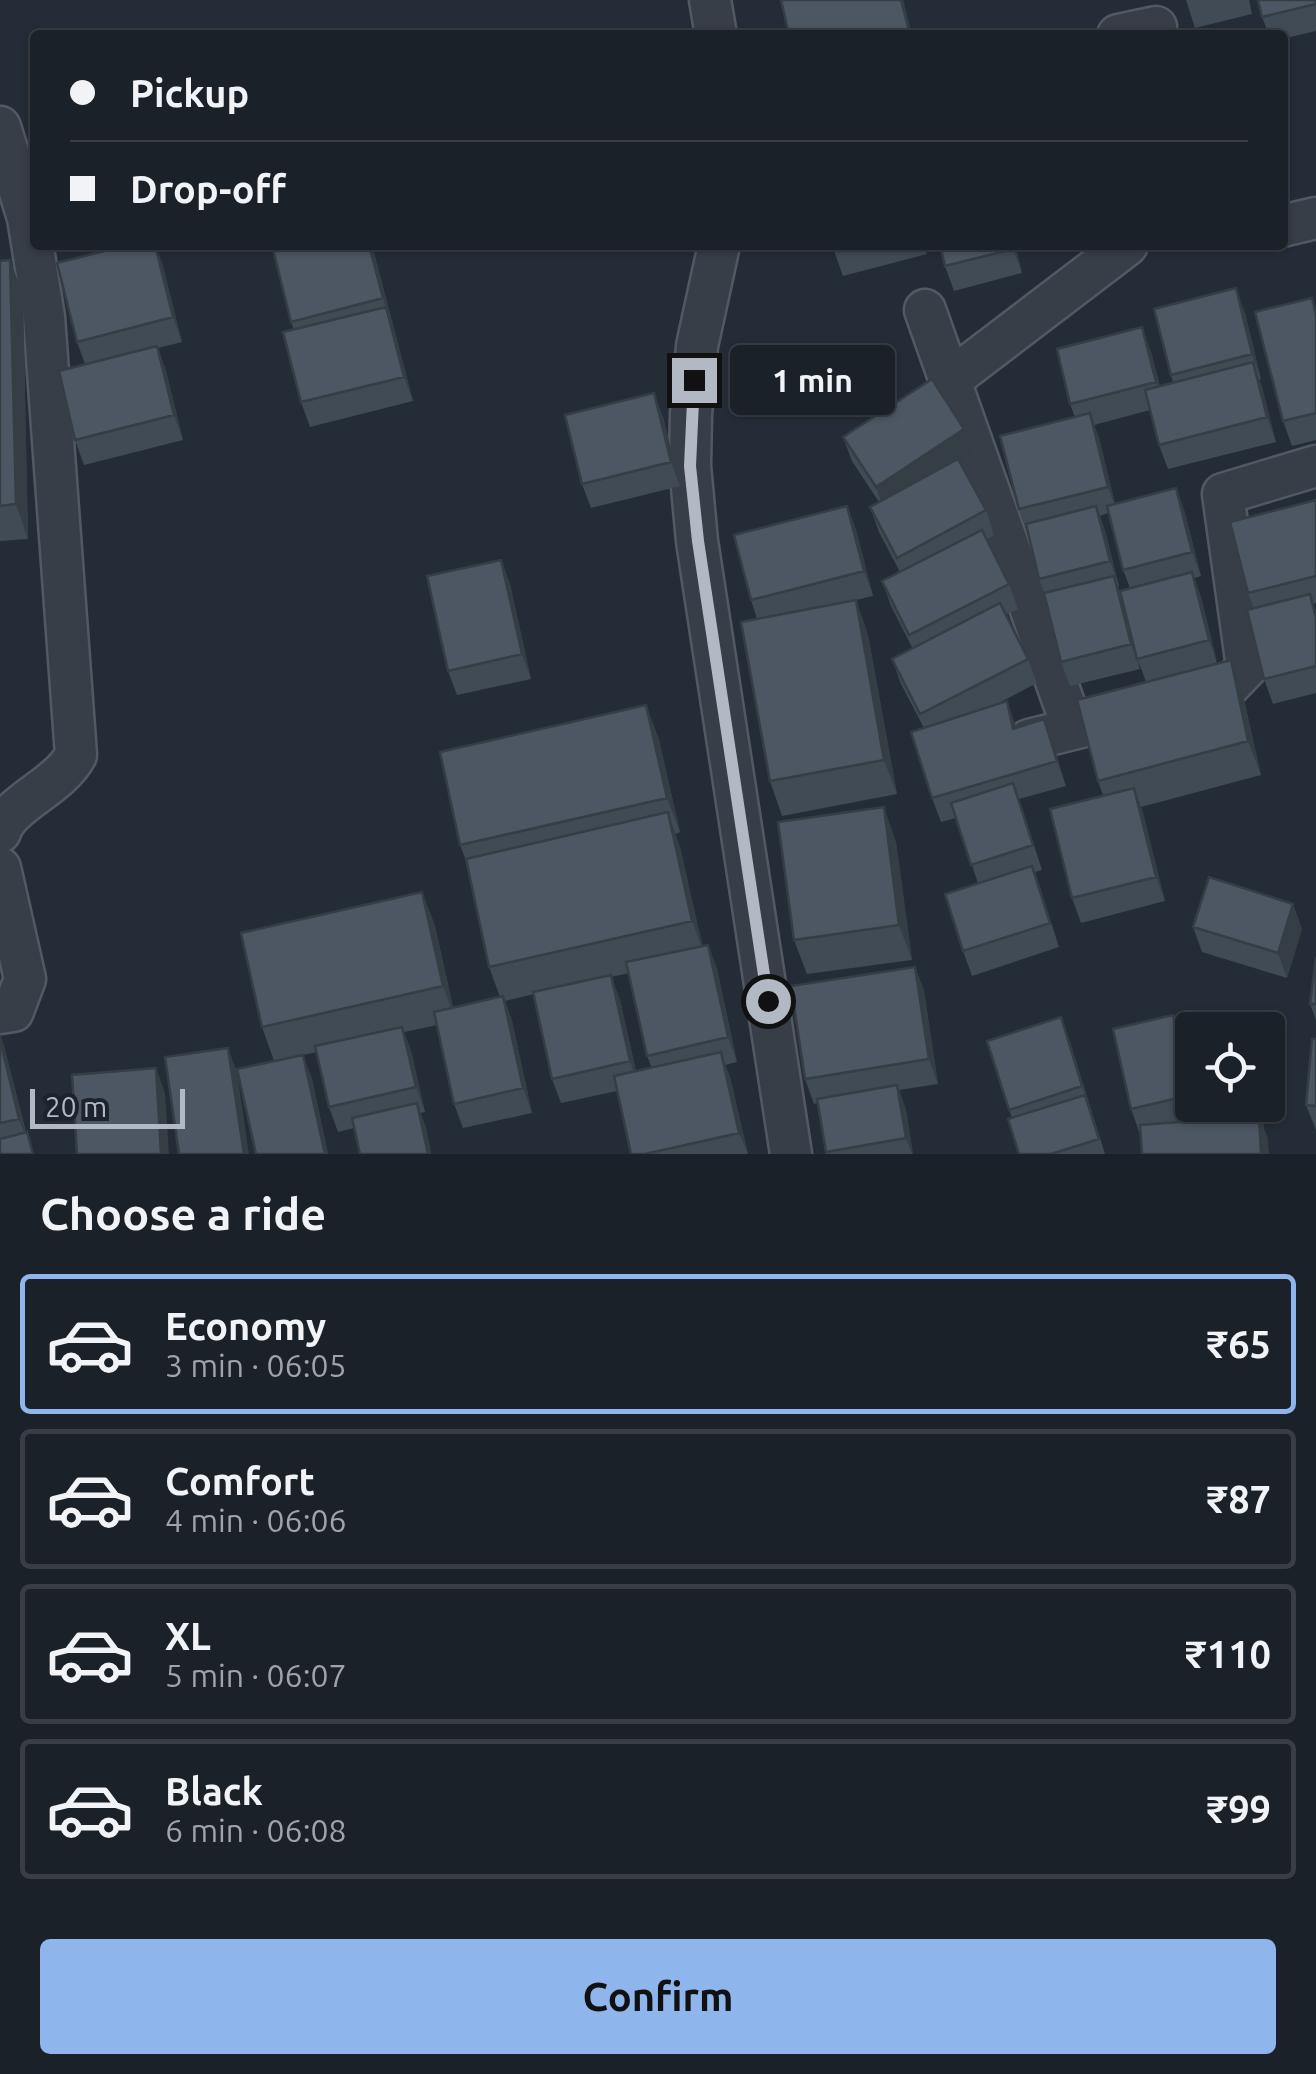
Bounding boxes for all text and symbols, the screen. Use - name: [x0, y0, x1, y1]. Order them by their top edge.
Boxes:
- text: Pickup: [130, 72, 249, 114]
- text: Drop-off: [130, 168, 286, 210]
- callout: 1 min: [729, 345, 894, 415]
- route end: [672, 358, 717, 403]
- text: 1 min: [772, 362, 853, 398]
- route start: [746, 979, 791, 1024]
- map controls: [1175, 1012, 1285, 1122]
- button: locate: [1175, 1012, 1285, 1122]
- scale bar: [30, 1084, 185, 1128]
- text: 20 m: [45, 1091, 107, 1122]
- text: Choose a ride: [40, 1188, 326, 1239]
- icon: car: [45, 1299, 135, 1389]
- text: Economy: [165, 1305, 326, 1347]
- text: ₹65: [1207, 1323, 1271, 1365]
- text: 3 min · 06:05: [165, 1347, 347, 1383]
- icon: car: [45, 1454, 135, 1544]
- text: Comfort: [165, 1460, 315, 1502]
- text: ₹87: [1207, 1478, 1271, 1520]
- text: 4 min · 06:06: [165, 1502, 347, 1538]
- icon: car: [45, 1609, 135, 1699]
- text: XL: [165, 1615, 211, 1657]
- text: ₹110: [1185, 1633, 1271, 1675]
- text: 5 min · 06:07: [165, 1657, 347, 1693]
- icon: car: [45, 1764, 135, 1854]
- text: Black: [165, 1770, 263, 1812]
- text: ₹99: [1207, 1788, 1271, 1830]
- text: 6 min · 06:08: [165, 1812, 347, 1848]
- button: Confirm: [40, 1939, 1276, 2054]

